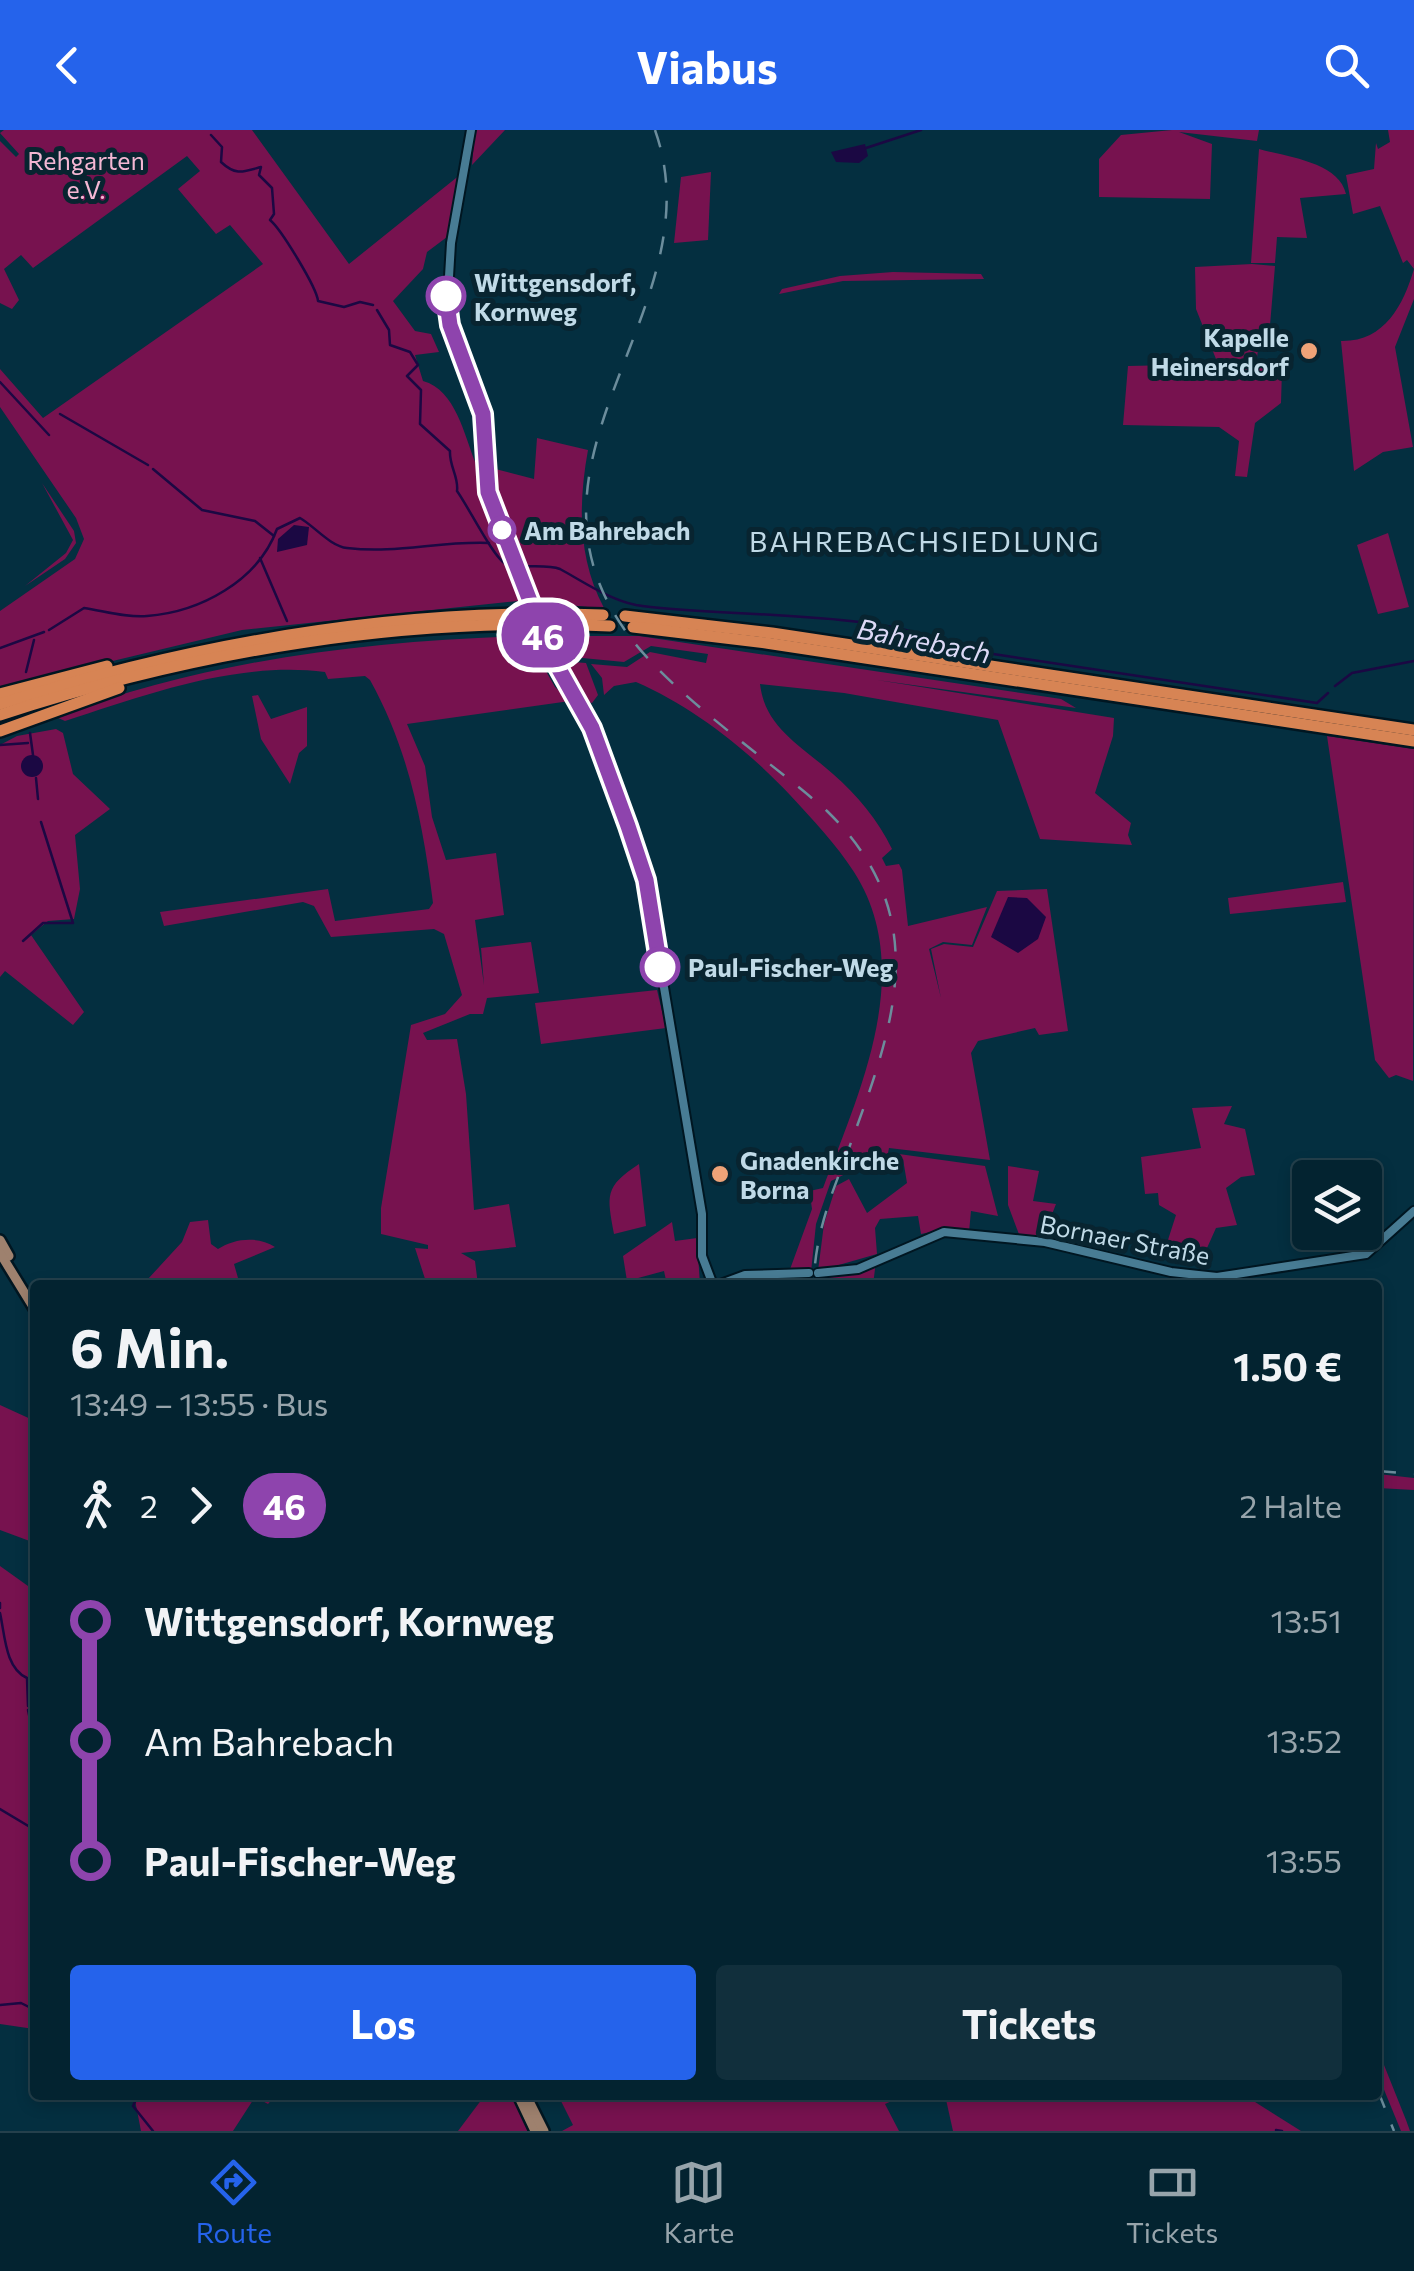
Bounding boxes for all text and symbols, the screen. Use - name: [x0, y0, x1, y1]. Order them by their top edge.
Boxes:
- icon: back: [40, 38, 95, 93]
- text: Viabus: [636, 38, 778, 93]
- icon: search: [1319, 38, 1374, 93]
- park label: Rehgarten e.V.: [27, 145, 145, 204]
- place label: Wittgensdorf, Kornweg: [474, 267, 636, 326]
- marker: Wittgensdorf, Kornweg: [427, 277, 465, 315]
- place label: Kapelle Heinersdorf: [1151, 322, 1290, 381]
- marker: Kapelle Heinersdorf: [1298, 340, 1320, 362]
- place label: Am Bahrebach: [524, 515, 690, 545]
- marker: Am Bahrebach: [489, 517, 515, 543]
- district label: BAHREBACHSIEDLUNG: [749, 524, 1101, 558]
- line badge: 46: [498, 602, 588, 668]
- water label: Bahrebach: [854, 610, 994, 670]
- text: 46: [521, 614, 565, 657]
- marker: Paul-Fischer-Weg: [641, 948, 679, 986]
- place label: Paul-Fischer-Weg: [688, 952, 893, 982]
- place label: Gnadenkirche Borna: [740, 1145, 899, 1204]
- map controls: [1292, 1160, 1382, 1250]
- button: layers: [1292, 1160, 1382, 1250]
- marker: Gnadenkirche Borna: [709, 1163, 731, 1185]
- street label: Bornaer Straße: [1038, 1208, 1212, 1270]
- text: 6 Min.: [70, 1312, 229, 1379]
- text: 1.50 €: [1233, 1342, 1342, 1389]
- text: 13:49 – 13:55 · Bus: [70, 1383, 328, 1423]
- icon: walk: [70, 1478, 125, 1533]
- icon: forward: [173, 1478, 228, 1533]
- text: 46: [263, 1484, 306, 1527]
- text: 2: [140, 1485, 158, 1525]
- text: 2 Halte: [1240, 1485, 1342, 1525]
- text: Wittgensdorf, Kornweg: [144, 1597, 554, 1644]
- text: 13:51: [1270, 1600, 1342, 1640]
- text: Am Bahrebach: [144, 1717, 394, 1764]
- text: 13:52: [1266, 1720, 1342, 1760]
- text: Paul-Fischer-Weg: [144, 1837, 456, 1884]
- text: 13:55: [1266, 1840, 1342, 1880]
- button: Los: [70, 1965, 696, 2080]
- button: Tickets: [716, 1965, 1342, 2080]
- tab: Route: [196, 2155, 272, 2249]
- tab: Karte: [664, 2155, 734, 2249]
- tab: Tickets: [1126, 2155, 1218, 2249]

